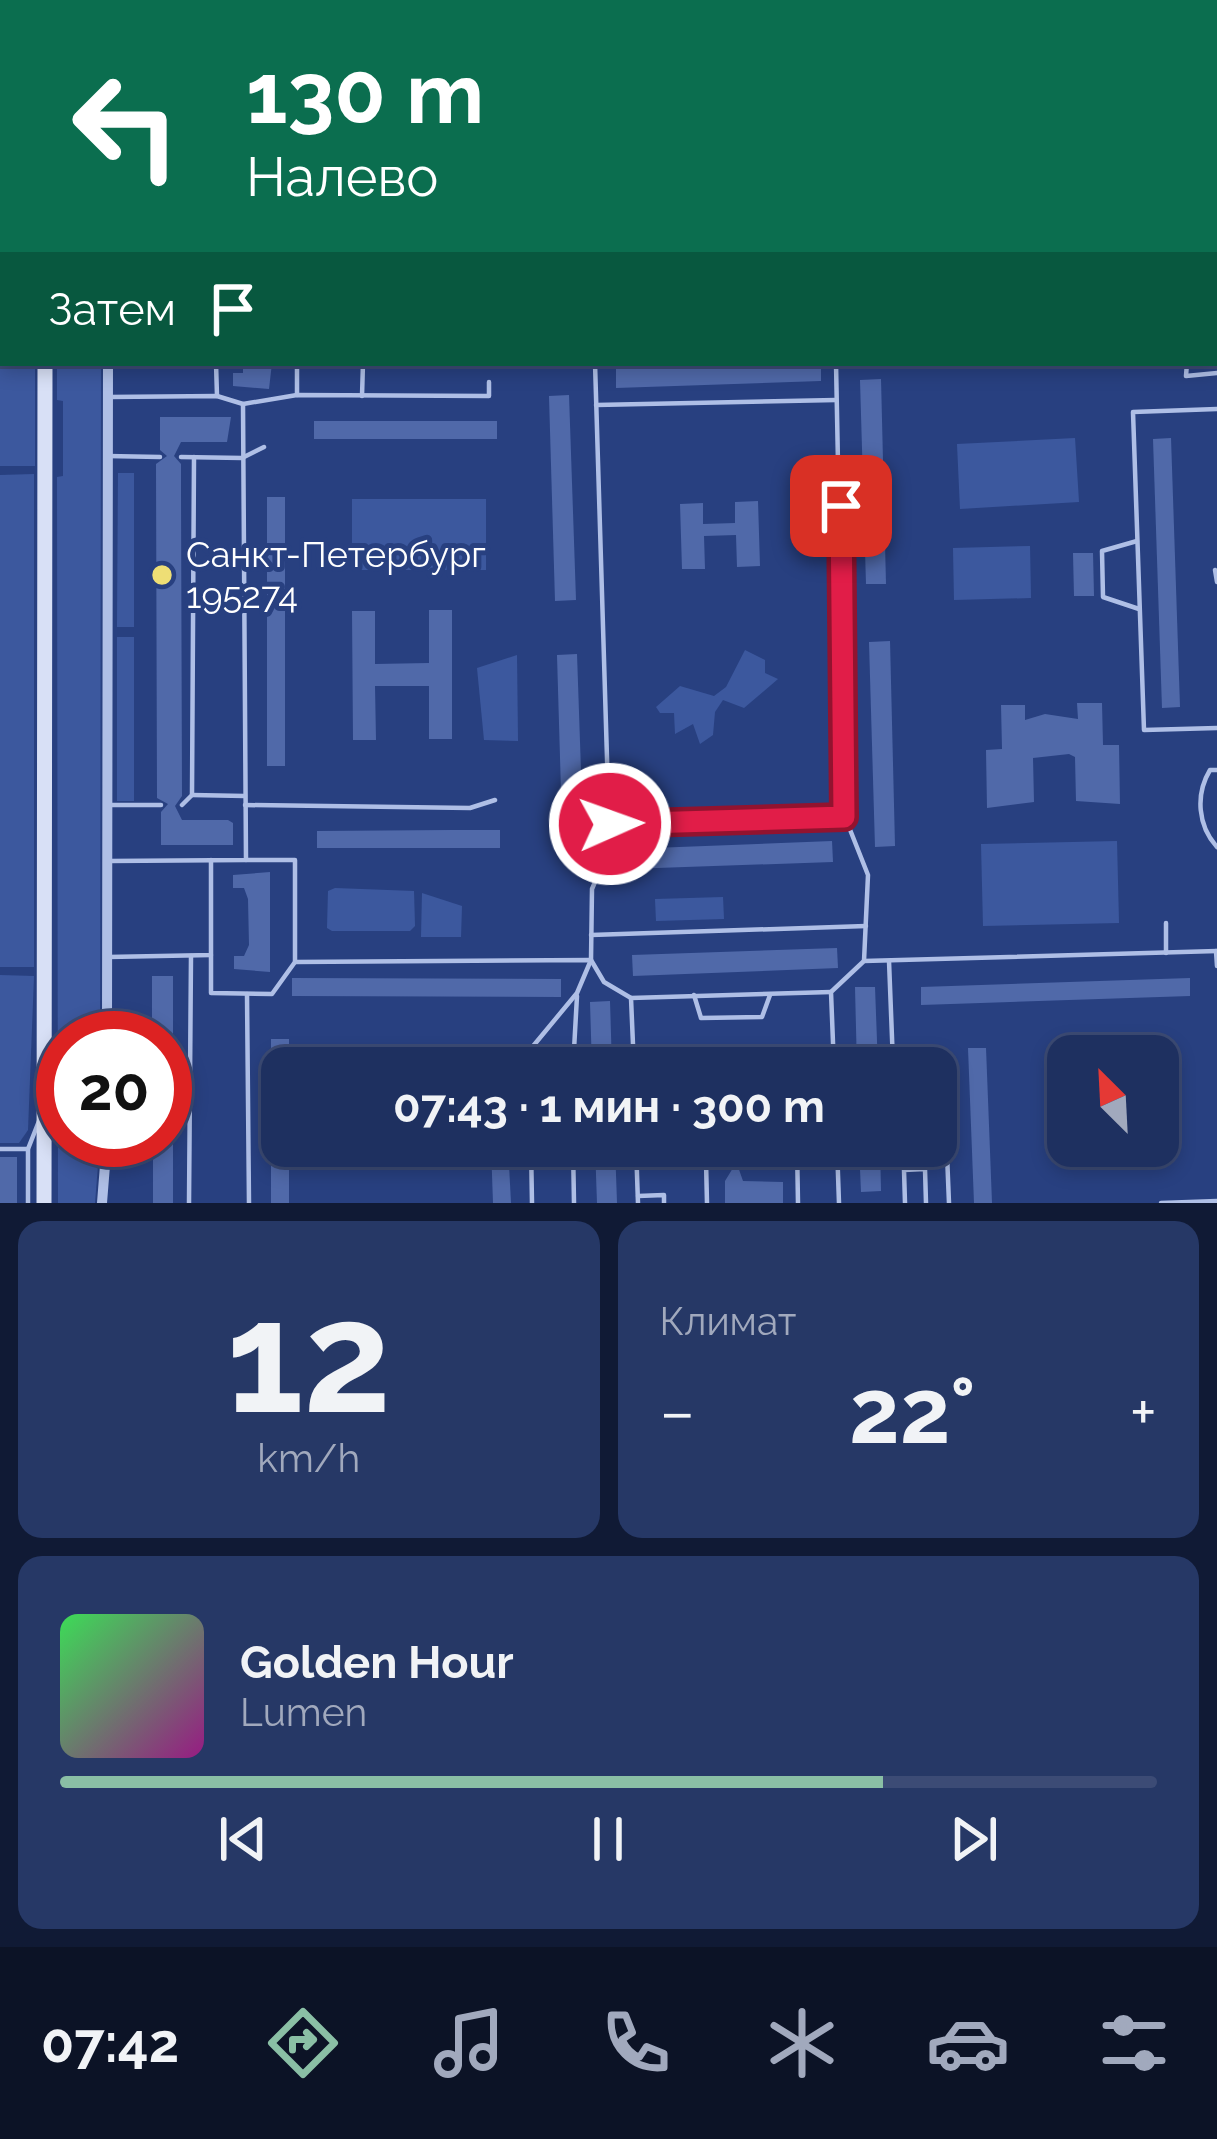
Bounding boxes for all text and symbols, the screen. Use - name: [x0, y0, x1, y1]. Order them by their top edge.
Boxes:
- text: 130 m: [246, 44, 484, 143]
- icon: left: [48, 48, 204, 204]
- text: Налево: [246, 145, 438, 209]
- icon: arrive: [200, 276, 266, 342]
- text: Затем: [48, 283, 176, 336]
- pin: [790, 455, 892, 557]
- icon: arrive: [808, 473, 874, 539]
- place label: Санкт-Петербург 195274: [186, 533, 486, 616]
- marker: Санкт-Петербург 195274: [149, 562, 175, 588]
- position arrow: [547, 761, 673, 887]
- speed limit sign: 20: [36, 1011, 192, 1167]
- north arrow: [1047, 1035, 1179, 1167]
- map controls: [1047, 1035, 1179, 1167]
- text: 07:43 · 1 мин · 300 m: [393, 1080, 825, 1133]
- text: 12: [226, 1265, 391, 1449]
- text: Климат: [660, 1298, 796, 1344]
- text: 22°: [849, 1358, 976, 1464]
- text: −: [660, 1373, 695, 1450]
- text: +: [1130, 1373, 1157, 1450]
- text: km/h: [257, 1435, 360, 1481]
- text: Golden Hour: [240, 1636, 514, 1689]
- text: Lumen: [240, 1689, 367, 1735]
- icon: previous: [210, 1806, 276, 1872]
- icon: pause: [575, 1806, 641, 1872]
- icon: next: [941, 1806, 1007, 1872]
- icon: directions: [261, 2001, 345, 2085]
- icon: music: [427, 2001, 511, 2085]
- icon: phone: [594, 2001, 678, 2085]
- icon: climate: [760, 2001, 844, 2085]
- icon: car: [926, 2001, 1010, 2085]
- icon: filters: [1092, 2001, 1176, 2085]
- text: 07:42: [41, 2011, 179, 2075]

